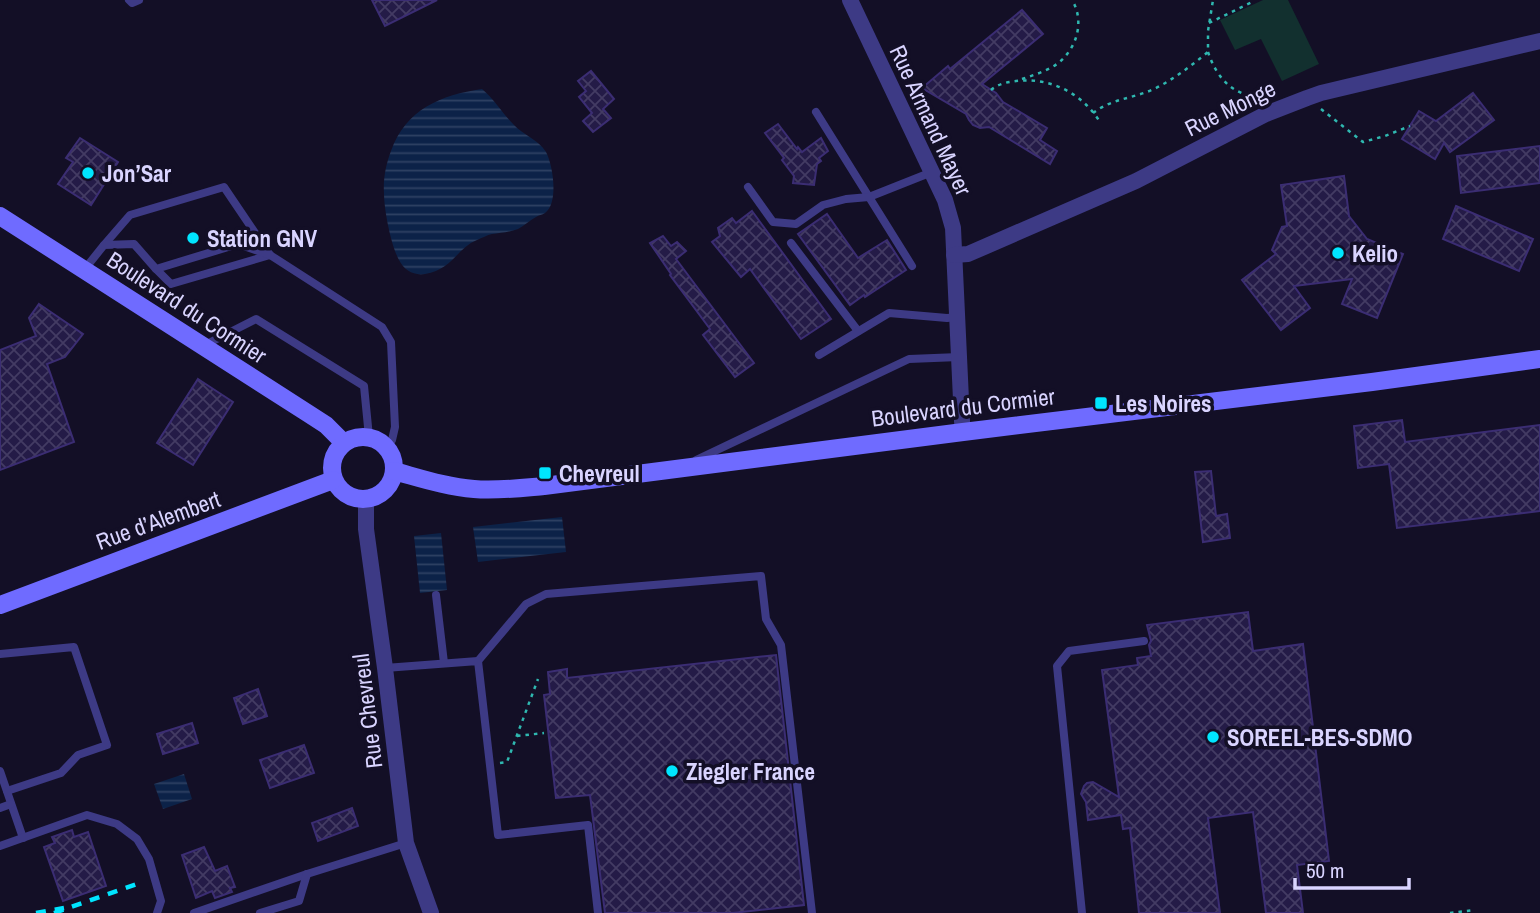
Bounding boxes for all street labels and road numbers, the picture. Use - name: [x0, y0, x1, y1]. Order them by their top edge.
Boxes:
- street label: Rue Armand Mayer: [883, 40, 980, 201]
- street label: Rue Monge: [1179, 73, 1281, 143]
- street label: Boulevard du Cormier: [101, 244, 273, 371]
- street label: Boulevard du Cormier: [870, 380, 1057, 434]
- street label: Rue d’Alembert: [92, 483, 224, 557]
- street label: Rue Chevreul: [345, 652, 389, 770]

